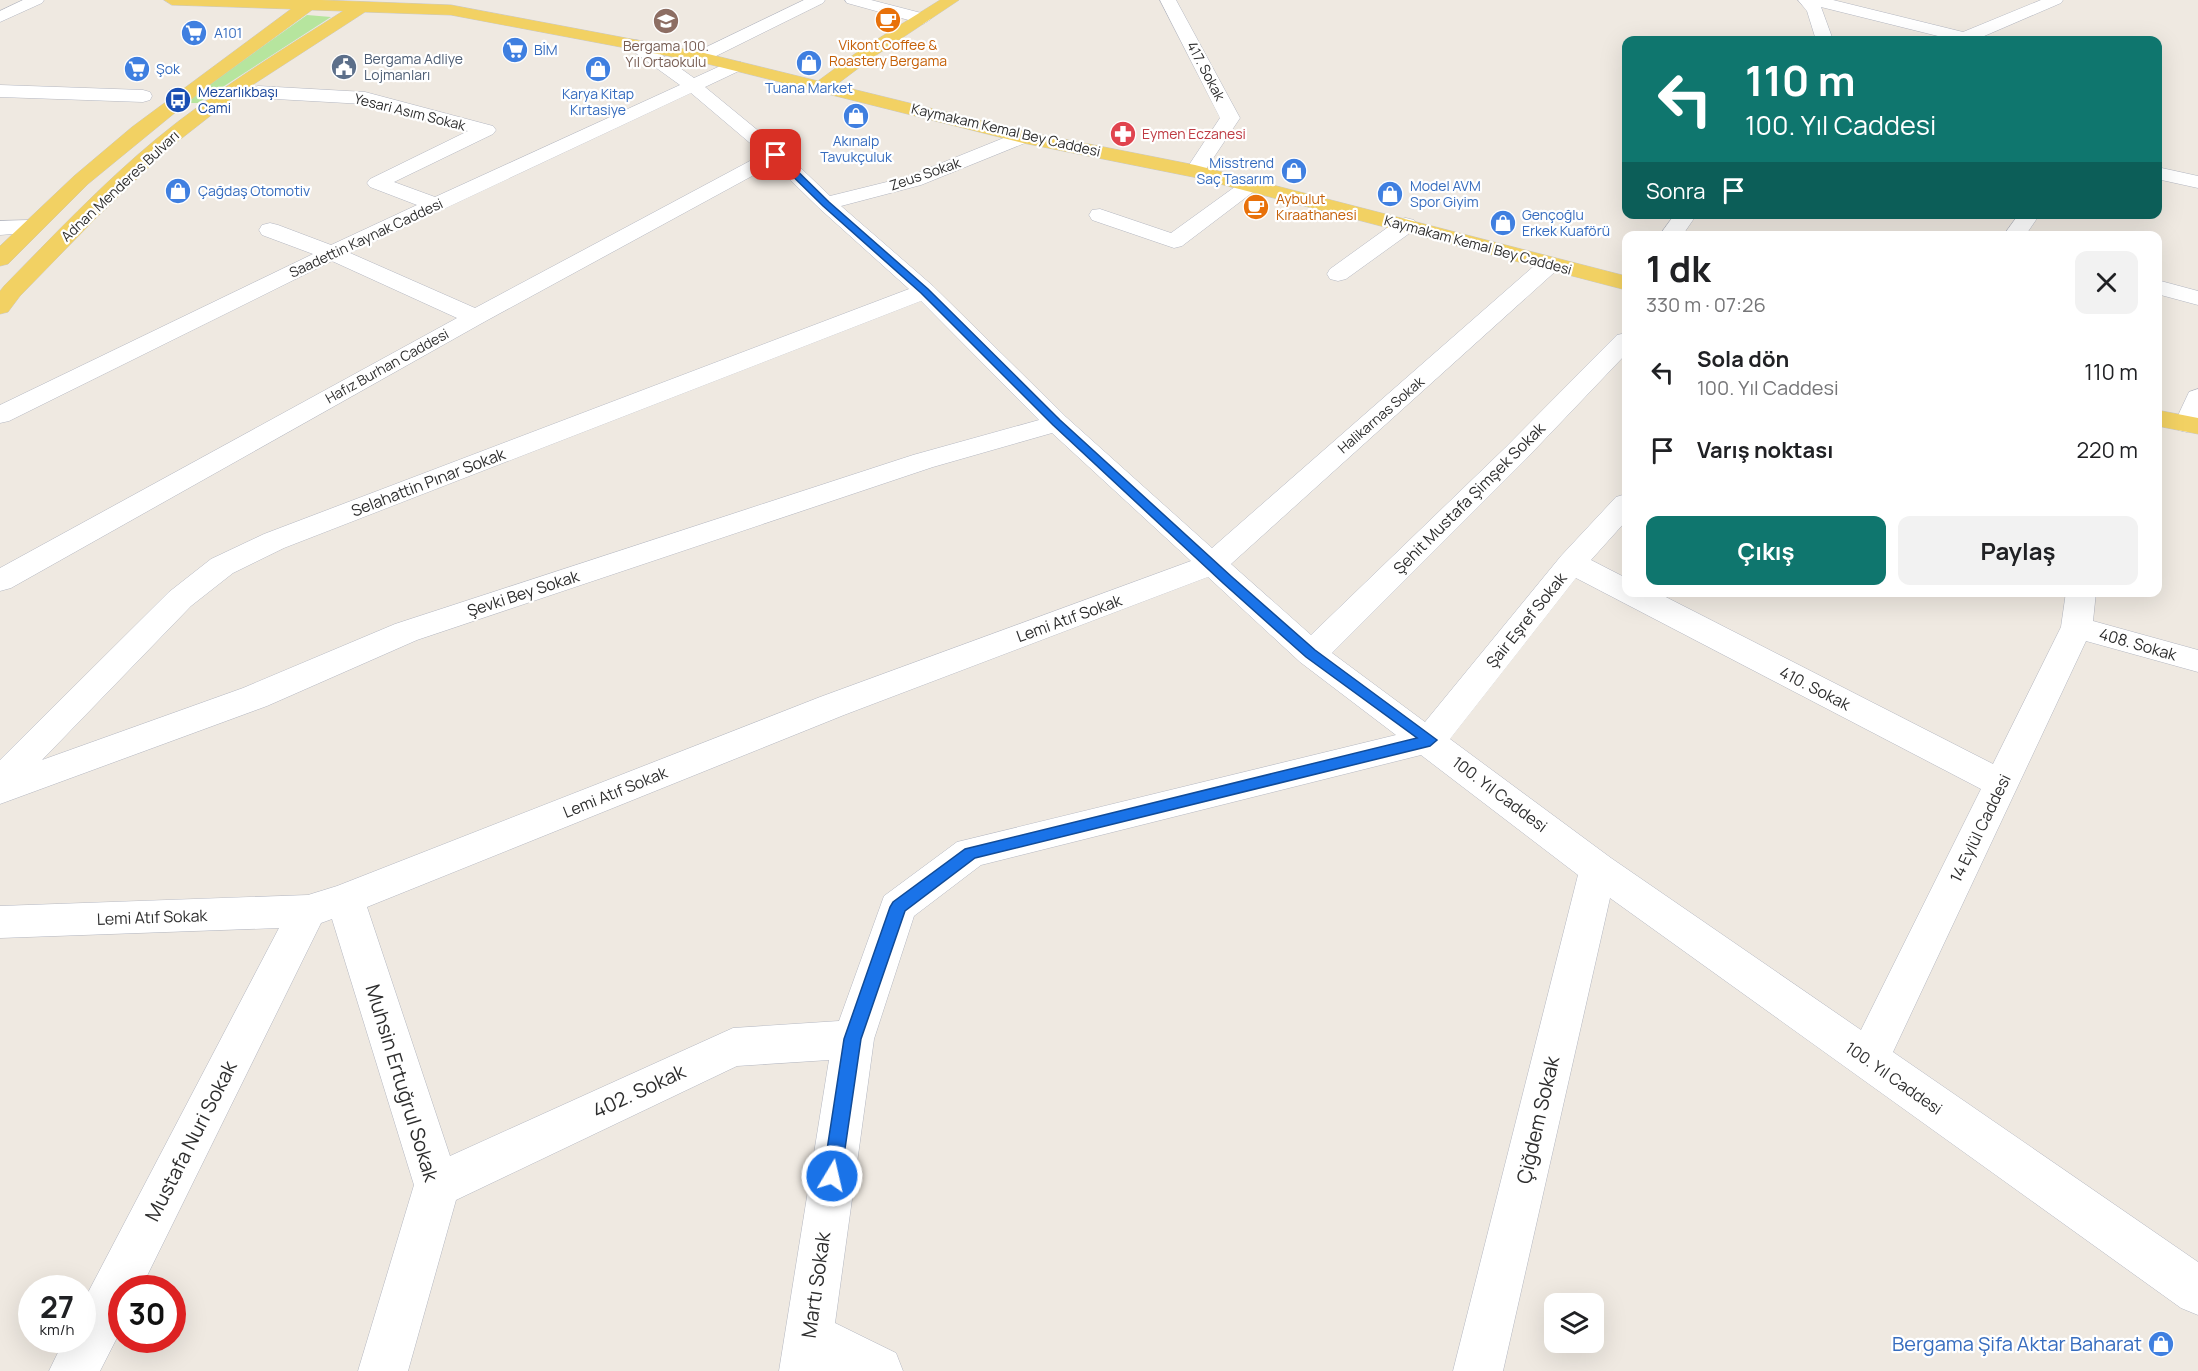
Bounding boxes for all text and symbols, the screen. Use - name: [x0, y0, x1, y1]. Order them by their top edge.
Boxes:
- cafe icon: Vikont Coffee & Roastery Bergama: [873, 5, 903, 35]
- school or university icon: Bergama 100. Yıl Ortaokulu: [651, 6, 681, 36]
- supermarket icon: A101: [179, 18, 209, 48]
- place label: A101: [214, 23, 242, 42]
- supermarket icon: BİM: [500, 35, 530, 65]
- place label: Vikont Coffee & Roastery Bergama: [829, 35, 947, 70]
- place label: Bergama 100. Yıl Ortaokulu: [623, 36, 709, 71]
- street label: 417. Sokak: [1183, 38, 1231, 105]
- place label: BİM: [534, 40, 558, 59]
- shop icon: Tuana Market: [794, 48, 824, 78]
- place label: Bergama Adliye Lojmanları: [364, 49, 463, 84]
- text: 110 m: [1745, 51, 1856, 109]
- public building icon: Bergama Adliye Lojmanları: [329, 52, 359, 82]
- supermarket icon: Şok: [122, 54, 152, 84]
- shop icon: Karya Kitap Kırtasiye: [583, 54, 613, 84]
- place label: Şok: [156, 59, 181, 78]
- icon: left: [1646, 60, 1724, 138]
- place label: Tuana Market: [765, 78, 853, 97]
- place label: Mezarlıkbaşı Cami: [198, 82, 278, 117]
- place label: Karya Kitap Kırtasiye: [562, 84, 634, 119]
- bus stop icon: Mezarlıkbaşı Cami: [163, 85, 193, 115]
- street label: Yesari Asım Sokak: [353, 89, 469, 135]
- street label: Kaymakam Kemal Bey Caddesi: [910, 98, 1103, 161]
- shop icon: Akınalp Tavukçuluk: [841, 101, 871, 131]
- text: 100. Yıl Caddesi: [1745, 106, 1936, 143]
- pharmacy icon: Eymen Eczanesi: [1108, 119, 1138, 149]
- place label: Eymen Eczanesi: [1142, 124, 1246, 143]
- street label: Adnan Menderes Bulvarı: [56, 126, 183, 245]
- pin: [750, 129, 801, 180]
- place label: Akınalp Tavukçuluk: [820, 131, 893, 166]
- icon: arrive: [759, 138, 792, 171]
- street label: Zeus Sokak: [887, 152, 964, 195]
- place label: Misstrend Saç Tasarım: [1197, 153, 1274, 188]
- shop icon: Misstrend Saç Tasarım: [1279, 156, 1309, 186]
- icon: arrive: [1717, 174, 1750, 207]
- shop icon: Çağdaş Otomotiv: [163, 176, 193, 206]
- place label: Model AVM Spor Giyim: [1410, 176, 1481, 211]
- text: Sonra: [1646, 176, 1705, 206]
- shop icon: Model AVM Spor Giyim: [1375, 179, 1405, 209]
- place label: Çağdaş Otomotiv: [198, 181, 310, 200]
- place label: Aybulut Kıraathanesi: [1276, 189, 1357, 224]
- cafe icon: Aybulut Kıraathanesi: [1241, 192, 1271, 222]
- street label: Saadettin Kaynak Caddesi: [286, 194, 446, 282]
- place label: Gençoğlu Erkek Kuaförü: [1522, 205, 1610, 240]
- shop icon: Gençoğlu Erkek Kuaförü: [1488, 208, 1518, 238]
- street label: Kaymakam Kemal Bey Caddesi: [1382, 210, 1574, 279]
- text: 1 dk: [1646, 244, 1711, 293]
- button: close: [2075, 251, 2138, 314]
- text: 330 m · 07:26: [1646, 291, 1766, 318]
- street label: Hafız Burhan Caddesi: [322, 324, 452, 407]
- text: Sola dön: [1697, 344, 1789, 374]
- icon: left: [1646, 356, 1679, 389]
- text: 110 m: [2084, 357, 2138, 387]
- street label: Halikarnas Sokak: [1333, 371, 1429, 457]
- text: 100. Yıl Caddesi: [1697, 374, 1839, 401]
- street label: Şehit Mustafa Şimşek Sokak: [1388, 417, 1550, 579]
- icon: arrive: [1646, 434, 1679, 467]
- text: Varış noktası: [1697, 435, 1833, 465]
- text: 220 m: [2076, 435, 2138, 465]
- street label: Selahattin Pınar Sokak: [348, 442, 509, 522]
- button: Çıkış: [1646, 516, 1886, 585]
- button: Paylaş: [1898, 516, 2138, 585]
- street label: Şevki Bey Sokak: [464, 564, 583, 621]
- street label: Şair Eşref Sokak: [1481, 567, 1572, 672]
- street label: Lemi Atıf Sokak: [1013, 588, 1126, 647]
- street label: 408. Sokak: [2097, 622, 2180, 666]
- street label: 410. Sokak: [1776, 661, 1855, 716]
- street label: 100. Yıl Caddesi: [1448, 751, 1552, 837]
- street label: Lemi Atıf Sokak: [560, 761, 671, 823]
- street label: 14 Eylül Caddesi: [1944, 770, 2016, 886]
- street label: Lemi Atıf Sokak: [96, 904, 209, 930]
- street label: Muhsin Ertuğrul Sokak: [360, 981, 446, 1186]
- street label: 100. Yıl Caddesi: [1841, 1036, 1947, 1120]
- street label: Çiğdem Sokak: [1510, 1052, 1566, 1186]
- street label: Mustafa Nuri Sokak: [138, 1055, 243, 1226]
- street label: 402. Sokak: [588, 1057, 691, 1124]
- position arrow: [800, 1144, 864, 1208]
- street label: Martı Sokak: [795, 1229, 836, 1340]
- speed limit sign: 30: [108, 1275, 186, 1353]
- text: 27: [40, 1286, 74, 1327]
- map controls: [1544, 1293, 1604, 1353]
- button: layers: [1544, 1293, 1604, 1353]
- text: km/h: [40, 1319, 74, 1340]
- shop icon: Bergama Şifa Aktar Baharat: [2146, 1329, 2176, 1359]
- place label: Bergama Şifa Aktar Baharat: [1892, 1330, 2142, 1357]

